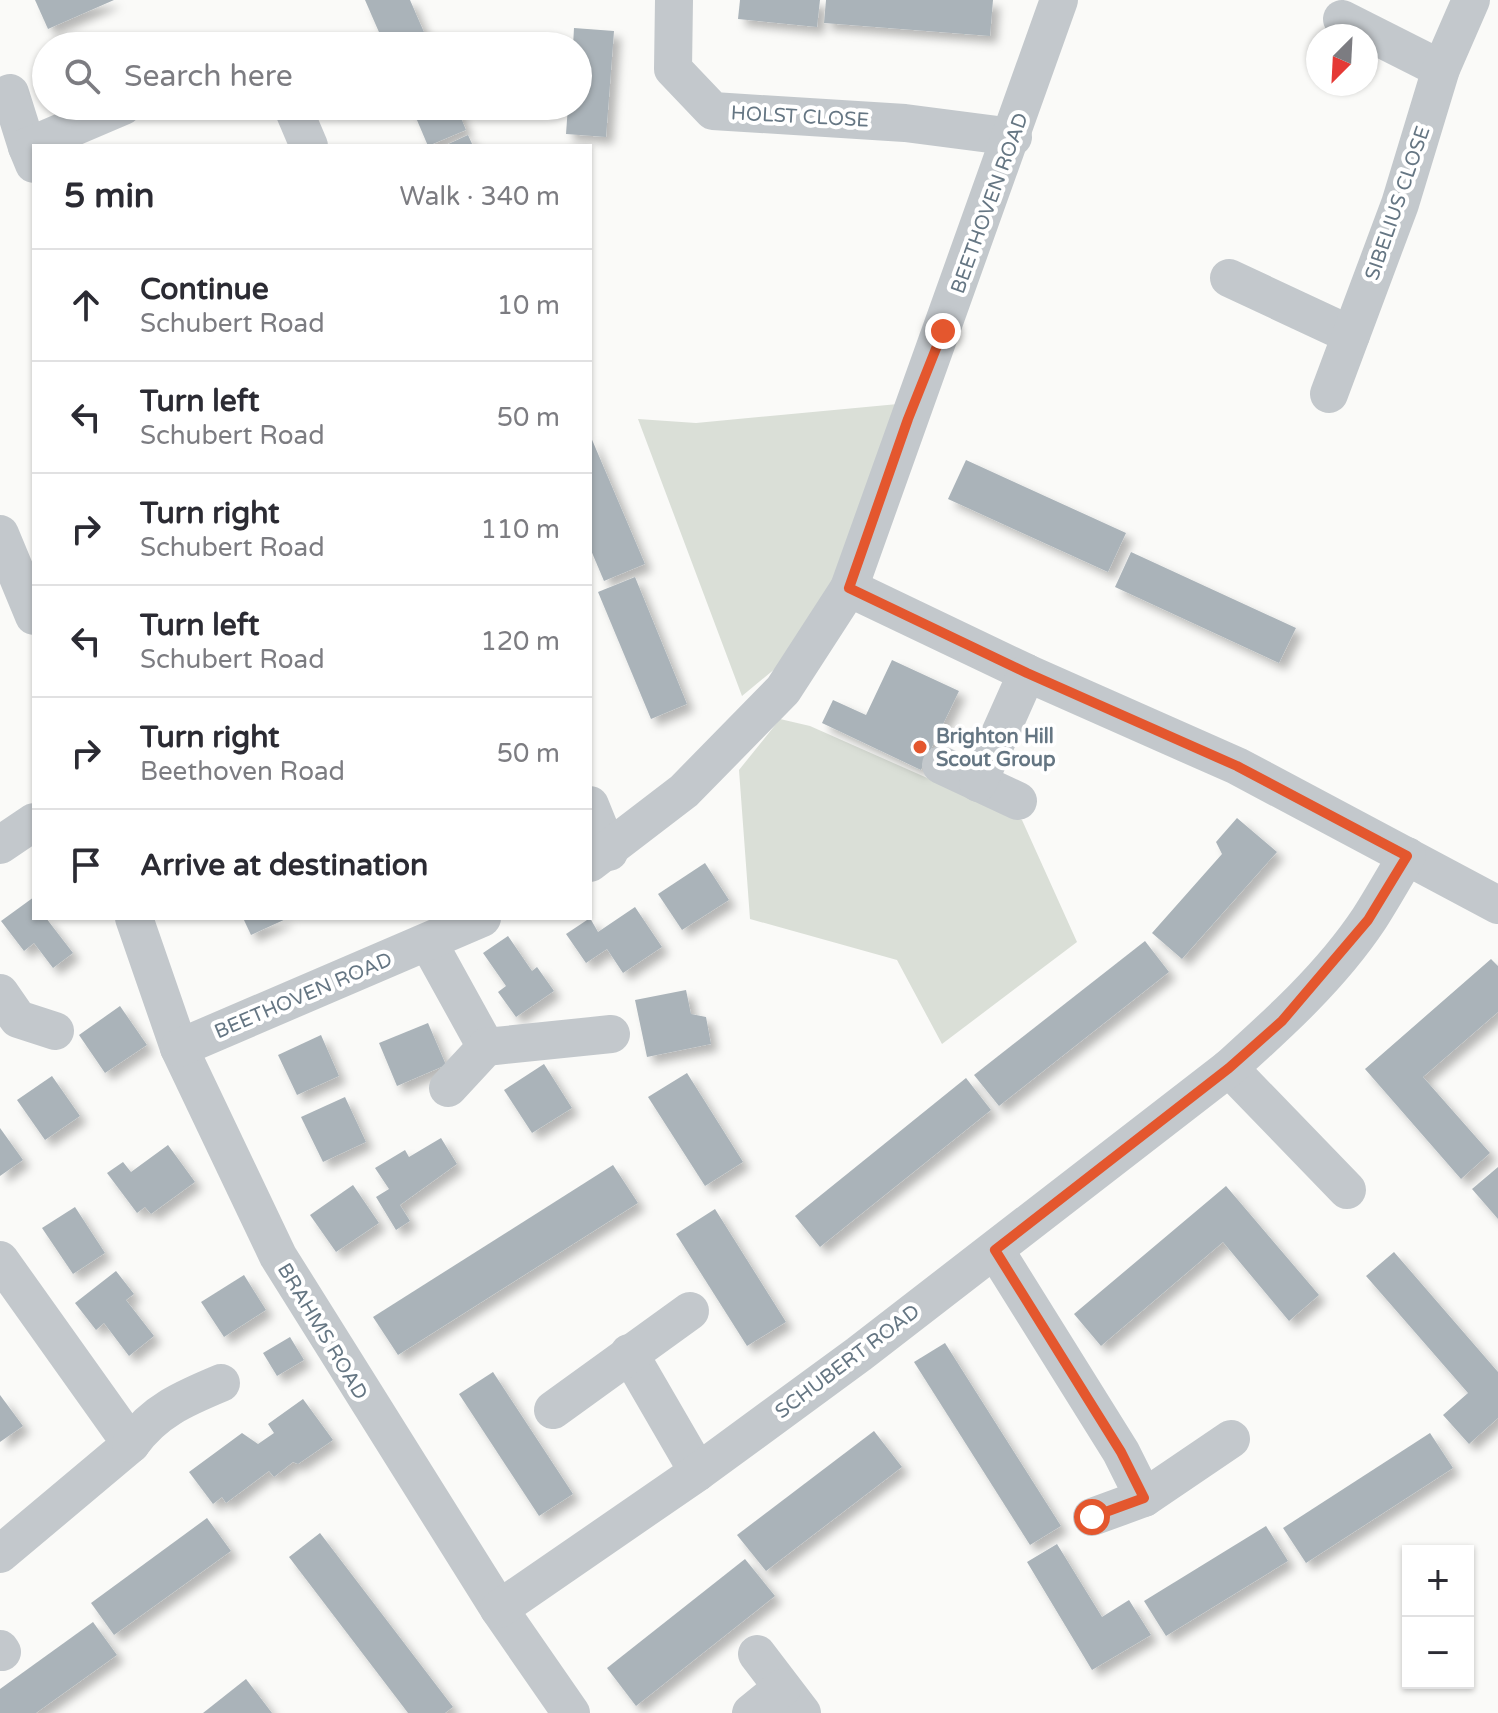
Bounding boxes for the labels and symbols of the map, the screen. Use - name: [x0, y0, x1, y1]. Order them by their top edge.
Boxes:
- north arrow: [1306, 24, 1378, 96]
- street label: HOLST CLOSE: [730, 101, 870, 133]
- street label: BEETHOVEN ROAD: [946, 110, 1034, 297]
- street label: SIBELIUS CLOSE: [1360, 123, 1436, 283]
- route end: [925, 313, 961, 349]
- place label: Brighton Hill Scout Group: [936, 725, 1056, 772]
- marker: Brighton Hill Scout Group: [911, 738, 929, 756]
- street label: BEETHOVEN ROAD: [211, 948, 396, 1044]
- street label: BRAHMS ROAD: [272, 1259, 372, 1404]
- street label: SCHUBERT ROAD: [771, 1300, 925, 1424]
- route start: [1074, 1499, 1110, 1535]

